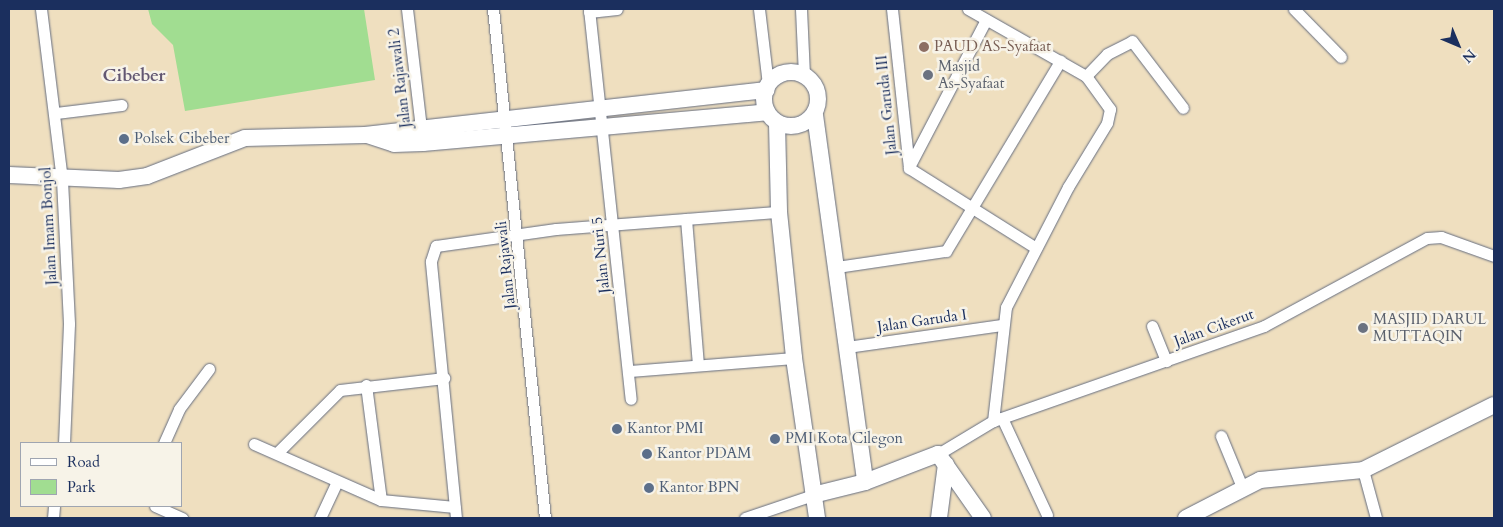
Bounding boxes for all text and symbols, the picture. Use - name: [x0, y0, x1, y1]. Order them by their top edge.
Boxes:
- north arrow: [1433, 20, 1483, 70]
- street label: Jalan Rajawali 2: [385, 27, 415, 129]
- place label: PAUD AS-Syafaat: [934, 38, 1051, 56]
- marker: PAUD AS-Syafaat: [918, 41, 930, 53]
- text: N: [1458, 45, 1480, 67]
- street label: Jalan Garuda III: [873, 54, 901, 156]
- place label: Masjid As-Syafaat: [938, 57, 1005, 92]
- district label: Cibeber: [103, 65, 165, 87]
- marker: Masjid As-Syafaat: [922, 69, 934, 81]
- place label: Polsek Cibeber: [134, 130, 230, 148]
- marker: Polsek Cibeber: [118, 133, 130, 145]
- street label: Jalan Imam Bonjol: [37, 166, 61, 286]
- street label: Jalan Nuri 5: [588, 216, 614, 294]
- street label: Jalan Rajawali: [492, 220, 520, 310]
- street label: Jalan Cikerut: [1172, 305, 1256, 351]
- street label: Jalan Garuda I: [876, 306, 968, 336]
- place label: MASJID DARUL MUTTAQIN: [1373, 310, 1486, 345]
- marker: MASJID DARUL MUTTAQIN: [1357, 322, 1369, 334]
- place label: Kantor PMI: [627, 420, 704, 438]
- marker: Kantor PMI: [611, 423, 623, 435]
- place label: PMI Kota Cilegon: [785, 430, 903, 448]
- marker: PMI Kota Cilegon: [769, 433, 781, 445]
- legend: [20, 442, 182, 507]
- place label: Kantor PDAM: [657, 445, 751, 463]
- marker: Kantor PDAM: [641, 448, 653, 460]
- text: Road: [67, 452, 100, 472]
- text: Park: [67, 477, 96, 497]
- place label: Kantor BPN: [659, 479, 739, 497]
- marker: Kantor BPN: [643, 482, 655, 494]

